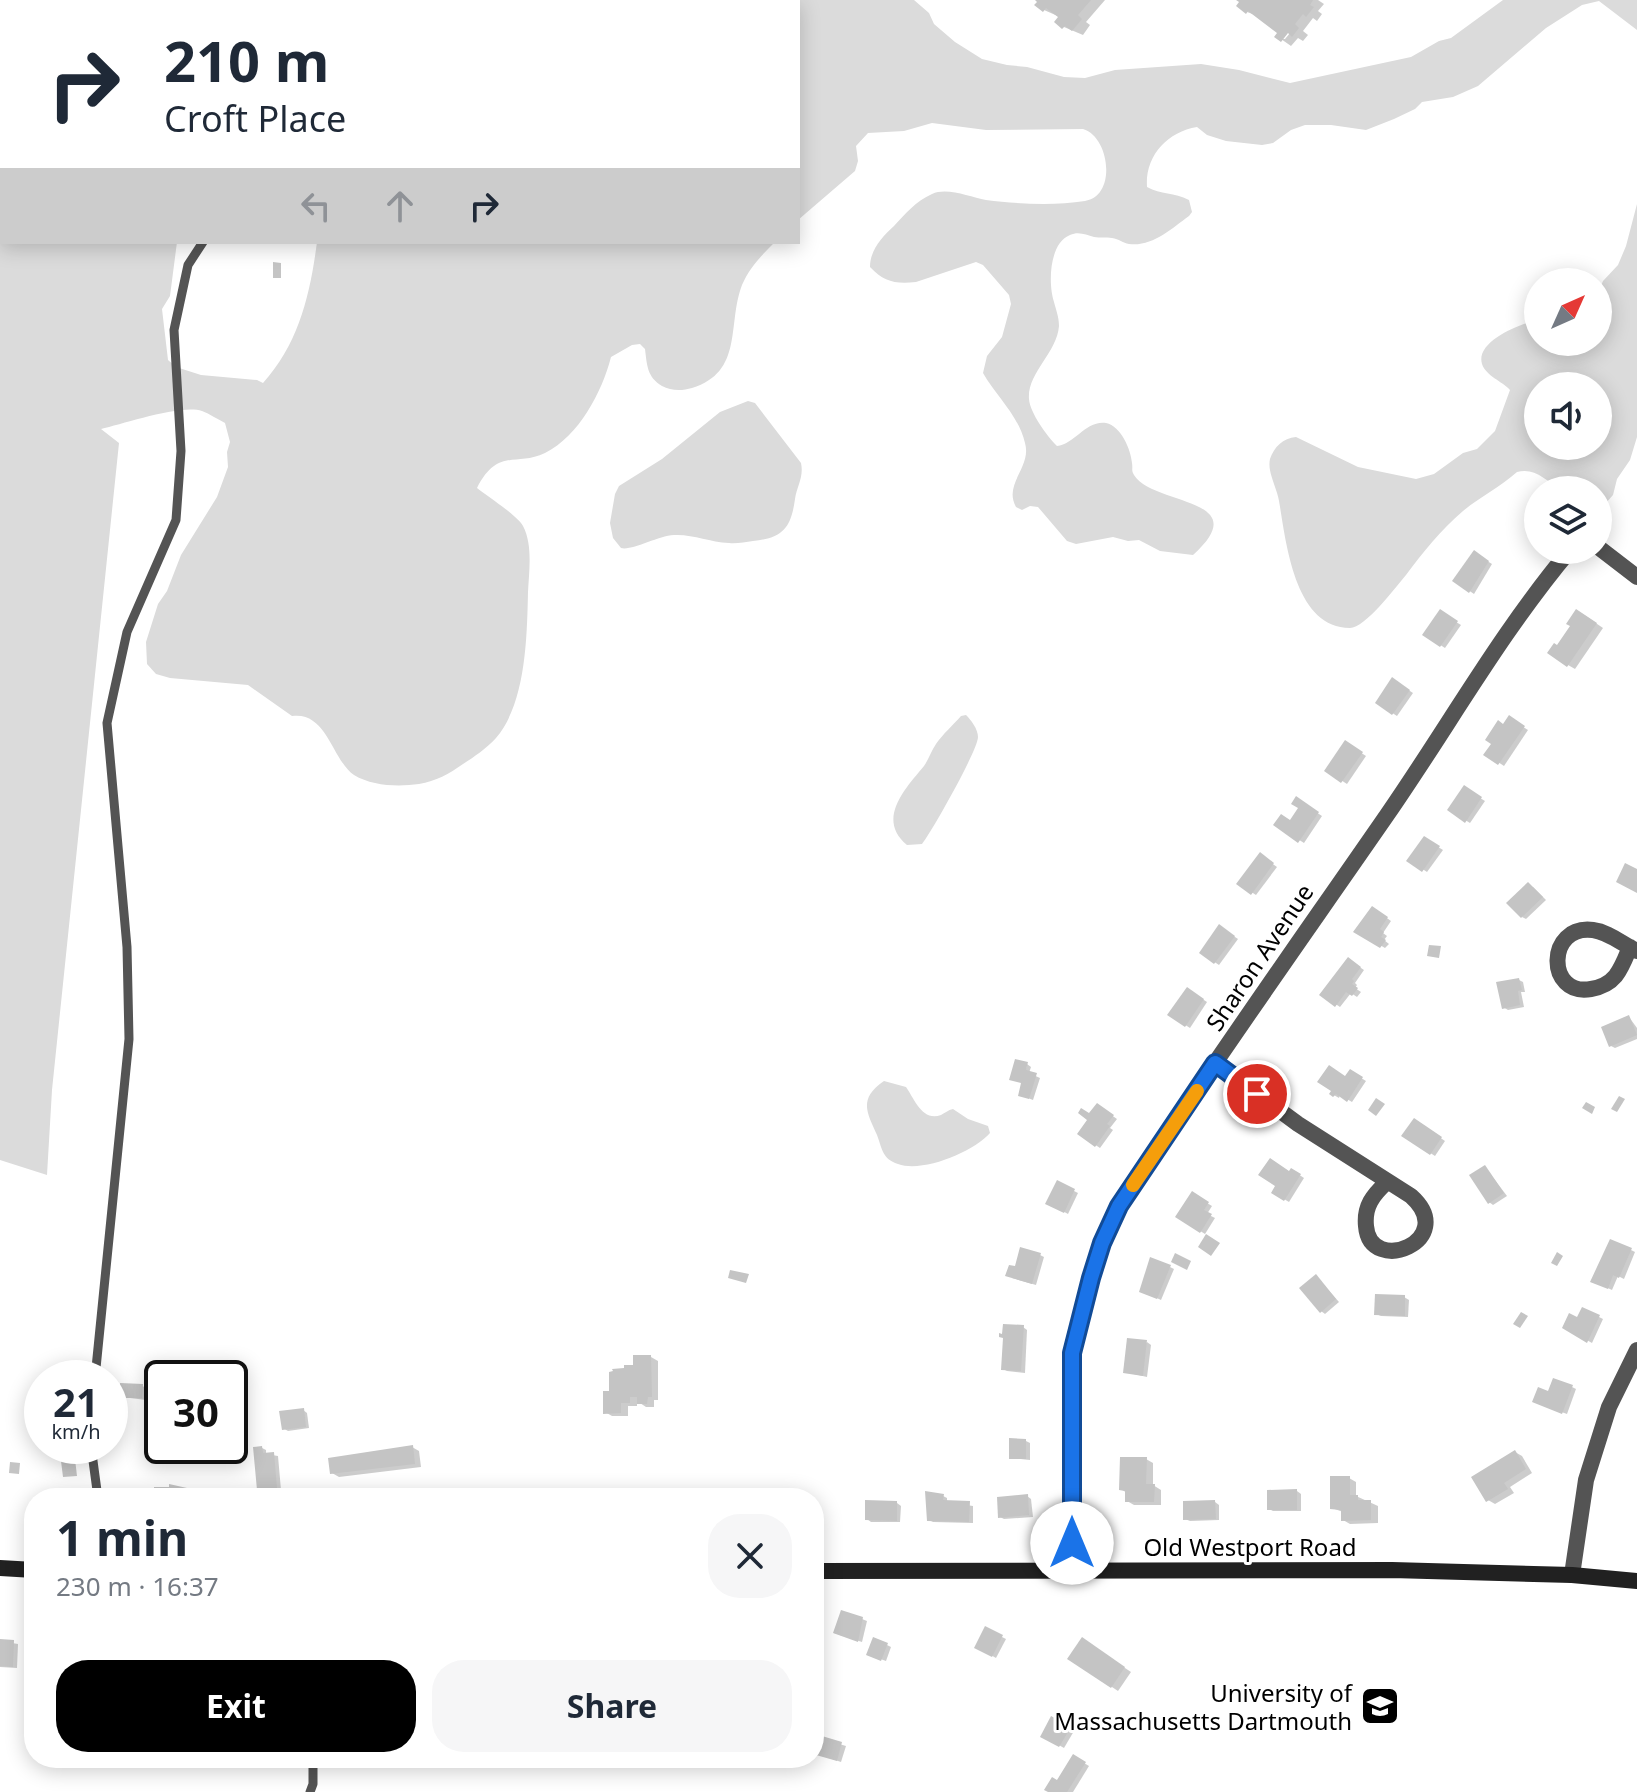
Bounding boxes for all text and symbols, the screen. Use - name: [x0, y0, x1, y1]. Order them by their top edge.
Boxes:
- text: 210 m: [164, 22, 329, 98]
- icon: right: [32, 32, 136, 136]
- text: Croft Place: [164, 94, 346, 143]
- icon: left: [294, 184, 338, 228]
- icon: ahead: [378, 184, 422, 228]
- icon: right: [462, 184, 506, 228]
- north arrow: [1524, 268, 1612, 356]
- map controls: [1524, 268, 1612, 564]
- button: sound: [1524, 372, 1612, 460]
- button: layers: [1524, 476, 1612, 564]
- street label: Sharon Avenue: [1198, 877, 1320, 1037]
- pin: [1223, 1060, 1291, 1128]
- icon: arrive: [1235, 1072, 1279, 1116]
- speed limit sign: 30: [144, 1360, 248, 1464]
- text: 21: [53, 1374, 99, 1429]
- text: km/h: [51, 1418, 101, 1445]
- position arrow: [1030, 1501, 1114, 1585]
- text: 1 min: [56, 1505, 188, 1570]
- button: close: [708, 1514, 792, 1598]
- street label: Old Westport Road: [1143, 1530, 1357, 1563]
- text: 230 m · 16:37: [56, 1568, 219, 1604]
- button: Exit: [56, 1660, 416, 1752]
- button: Share: [432, 1660, 792, 1752]
- place label: University of Massachusetts Dartmouth: [1054, 1676, 1354, 1737]
- school or university icon: University of Massachusetts Dartmouth: [1359, 1685, 1401, 1727]

